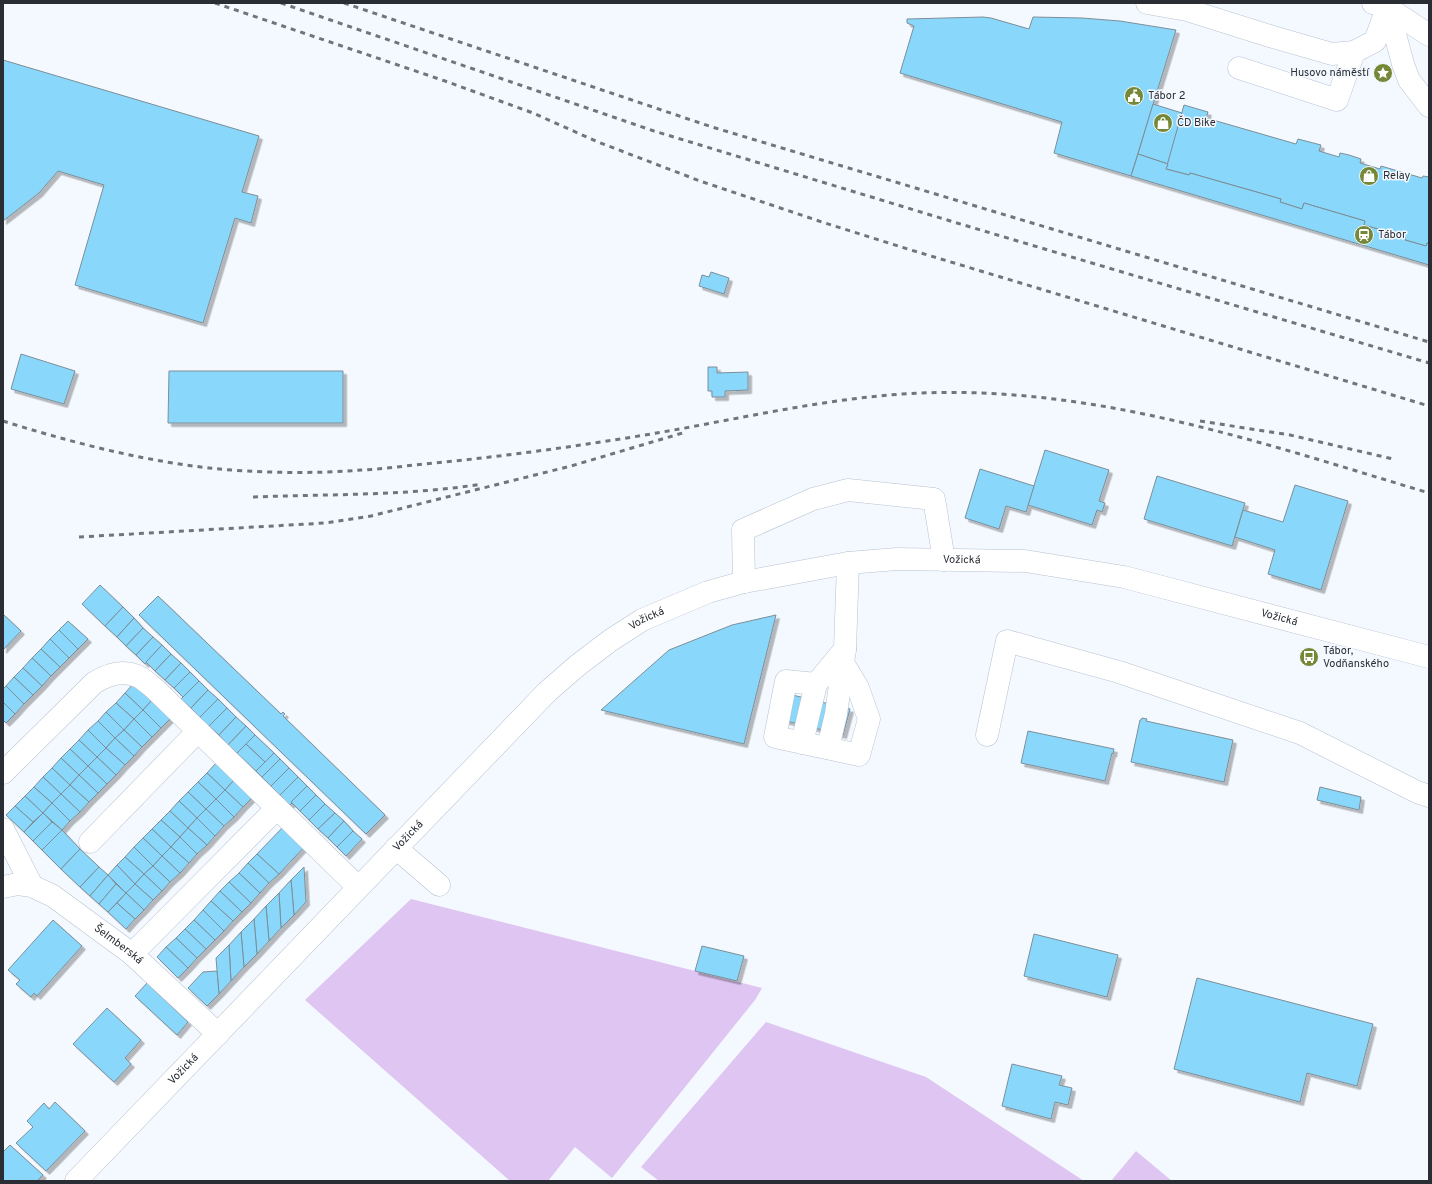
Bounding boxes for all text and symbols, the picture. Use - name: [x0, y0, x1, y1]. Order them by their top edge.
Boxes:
- place icon: Husovo náměstí: [1372, 62, 1394, 84]
- place label: Husovo náměstí: [1290, 66, 1370, 80]
- public building icon: Tábor 2: [1123, 85, 1145, 107]
- place label: Tábor 2: [1148, 89, 1186, 103]
- shop icon: ČD Bike: [1152, 112, 1174, 134]
- place label: ČD Bike: [1177, 115, 1216, 130]
- shop icon: Relay: [1358, 165, 1380, 187]
- place label: Relay: [1383, 169, 1411, 183]
- station icon: Tábor: [1353, 224, 1375, 246]
- place label: Tábor: [1378, 228, 1407, 242]
- street label: Vožická: [943, 553, 981, 567]
- street label: Vožická: [626, 604, 667, 634]
- street label: Vožická: [1259, 606, 1299, 629]
- place label: Tábor, Vodňanského: [1323, 644, 1389, 671]
- bus stop icon: Tábor, Vodňanského: [1298, 646, 1320, 668]
- street label: Vožická: [390, 817, 427, 854]
- street label: Šelmberská: [91, 921, 146, 968]
- street label: Vožická: [165, 1051, 202, 1088]

